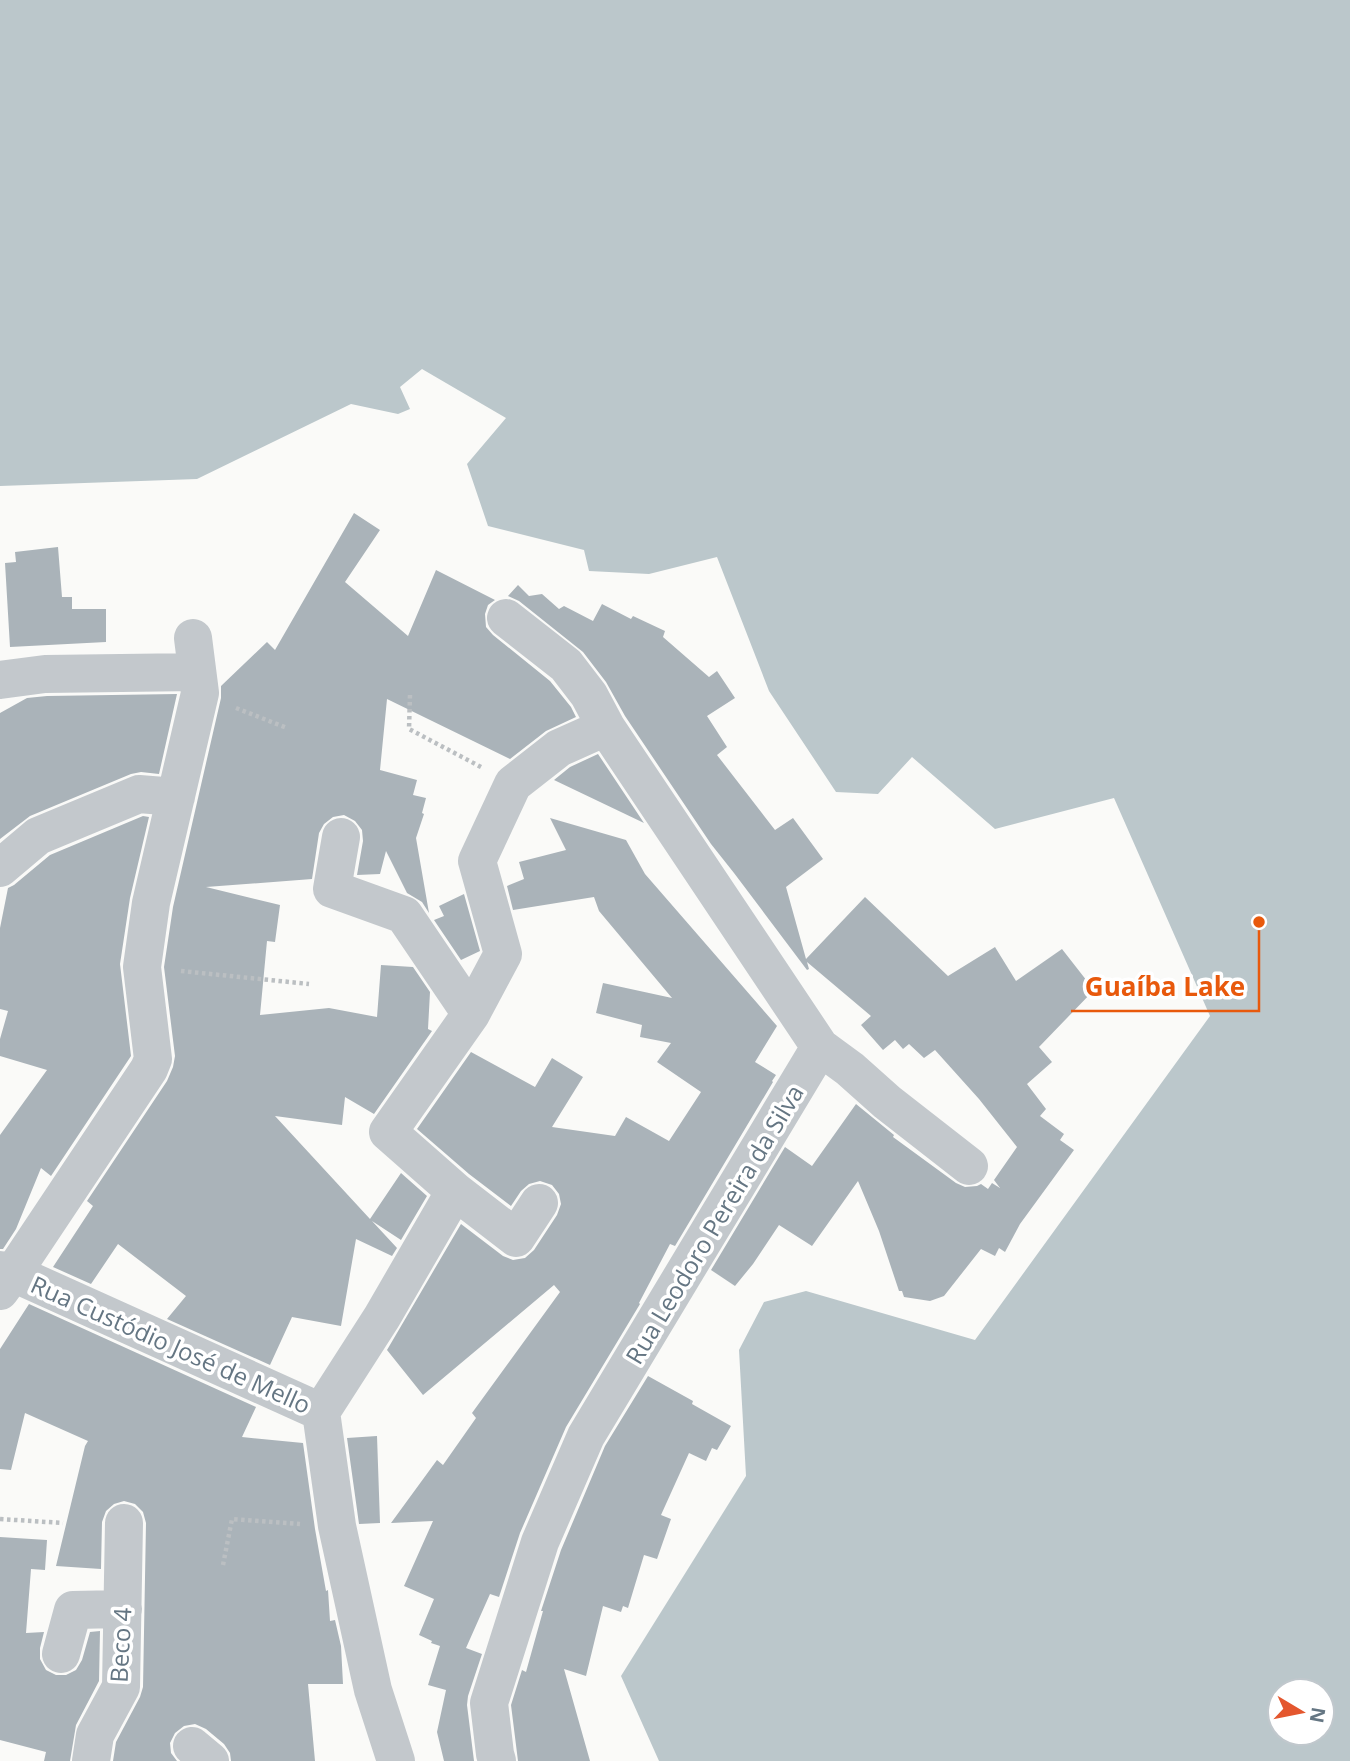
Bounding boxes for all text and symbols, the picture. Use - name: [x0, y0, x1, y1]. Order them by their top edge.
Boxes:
- callout: Guaíba Lake: [1071, 964, 1259, 1011]
- text: Guaíba Lake: [1085, 968, 1245, 1004]
- street label: Rua Leodoro Pereira da Silva: [617, 1078, 811, 1370]
- street label: Rua Custódio José de Mello: [26, 1267, 316, 1421]
- street label: Beco 4: [102, 1606, 138, 1683]
- north arrow: [1266, 1677, 1336, 1747]
- text: N: [1304, 1705, 1332, 1725]

